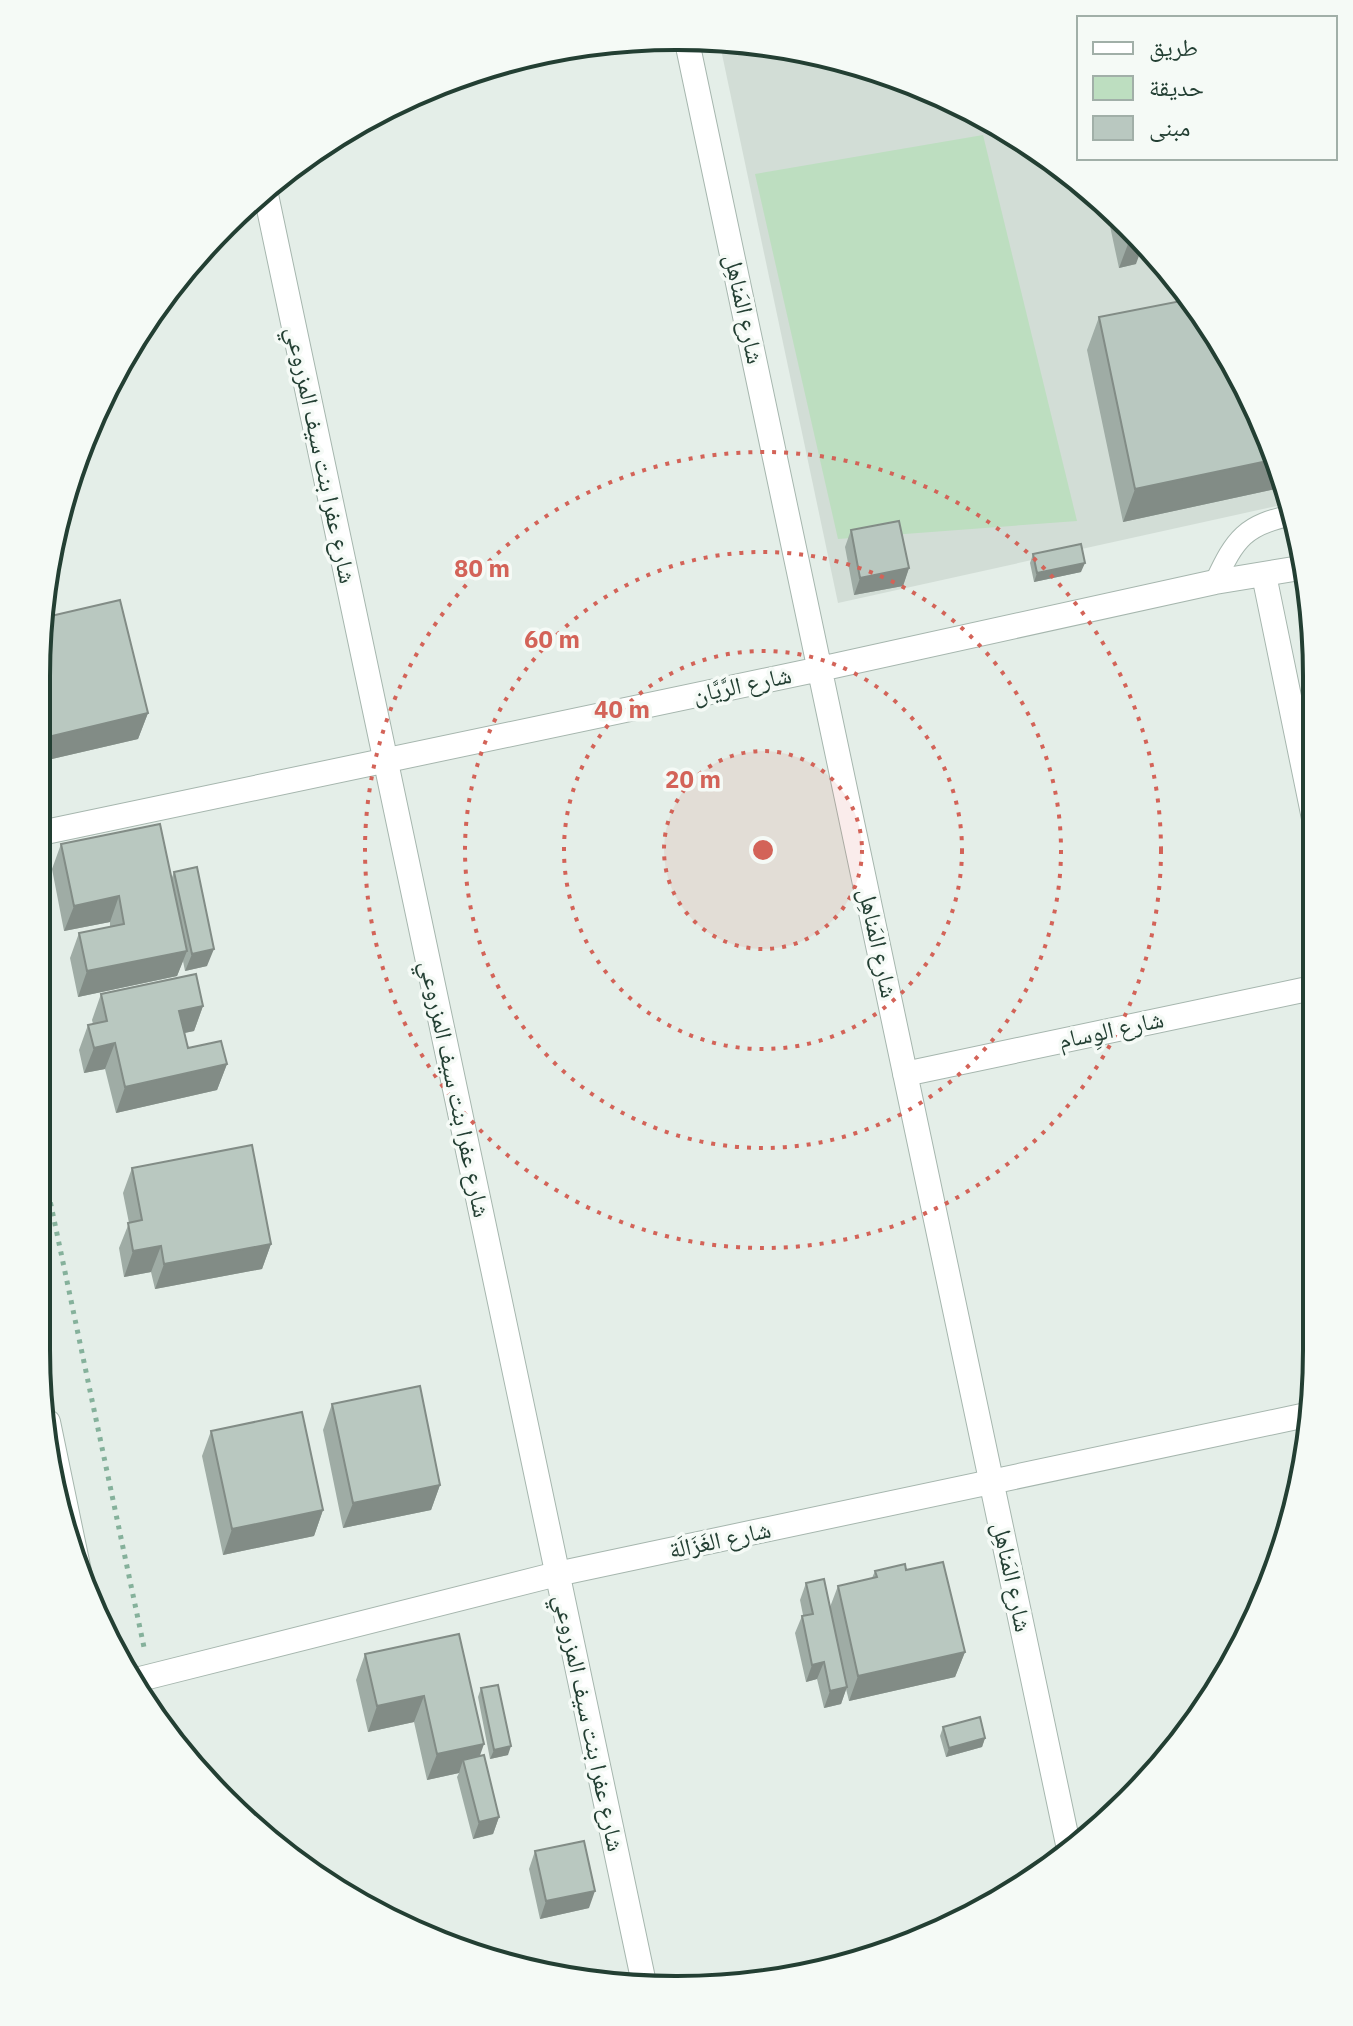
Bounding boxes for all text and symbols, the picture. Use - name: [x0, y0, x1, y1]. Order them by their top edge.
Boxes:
- legend: [1077, 16, 1337, 160]
- text: طريق: [1149, 31, 1198, 63]
- text: حديقة: [1149, 71, 1204, 103]
- text: مبنى: [1149, 111, 1190, 143]
- street label: شارع المَناهِل: [718, 251, 772, 367]
- street label: شارع عفرا بنت سيف المزروعي: [275, 323, 365, 587]
- text: 80 m: [454, 552, 510, 584]
- text: 60 m: [524, 623, 580, 655]
- street label: شارع الرَّيَّان: [689, 658, 794, 710]
- text: 40 m: [594, 693, 650, 725]
- text: 20 m: [665, 763, 721, 795]
- centre of rings: [749, 836, 777, 864]
- street label: شارع المَناهِل: [852, 885, 906, 1001]
- street label: شارع عفرا بنت سيف المزروعي: [409, 957, 499, 1221]
- street label: شارع الوِسام: [1055, 1002, 1167, 1058]
- street label: شارع الغَزَالَة: [666, 1513, 774, 1565]
- street label: شارع المَناهِل: [986, 1519, 1040, 1635]
- street label: شارع عفرا بنت سيف المزروعي: [543, 1591, 633, 1855]

